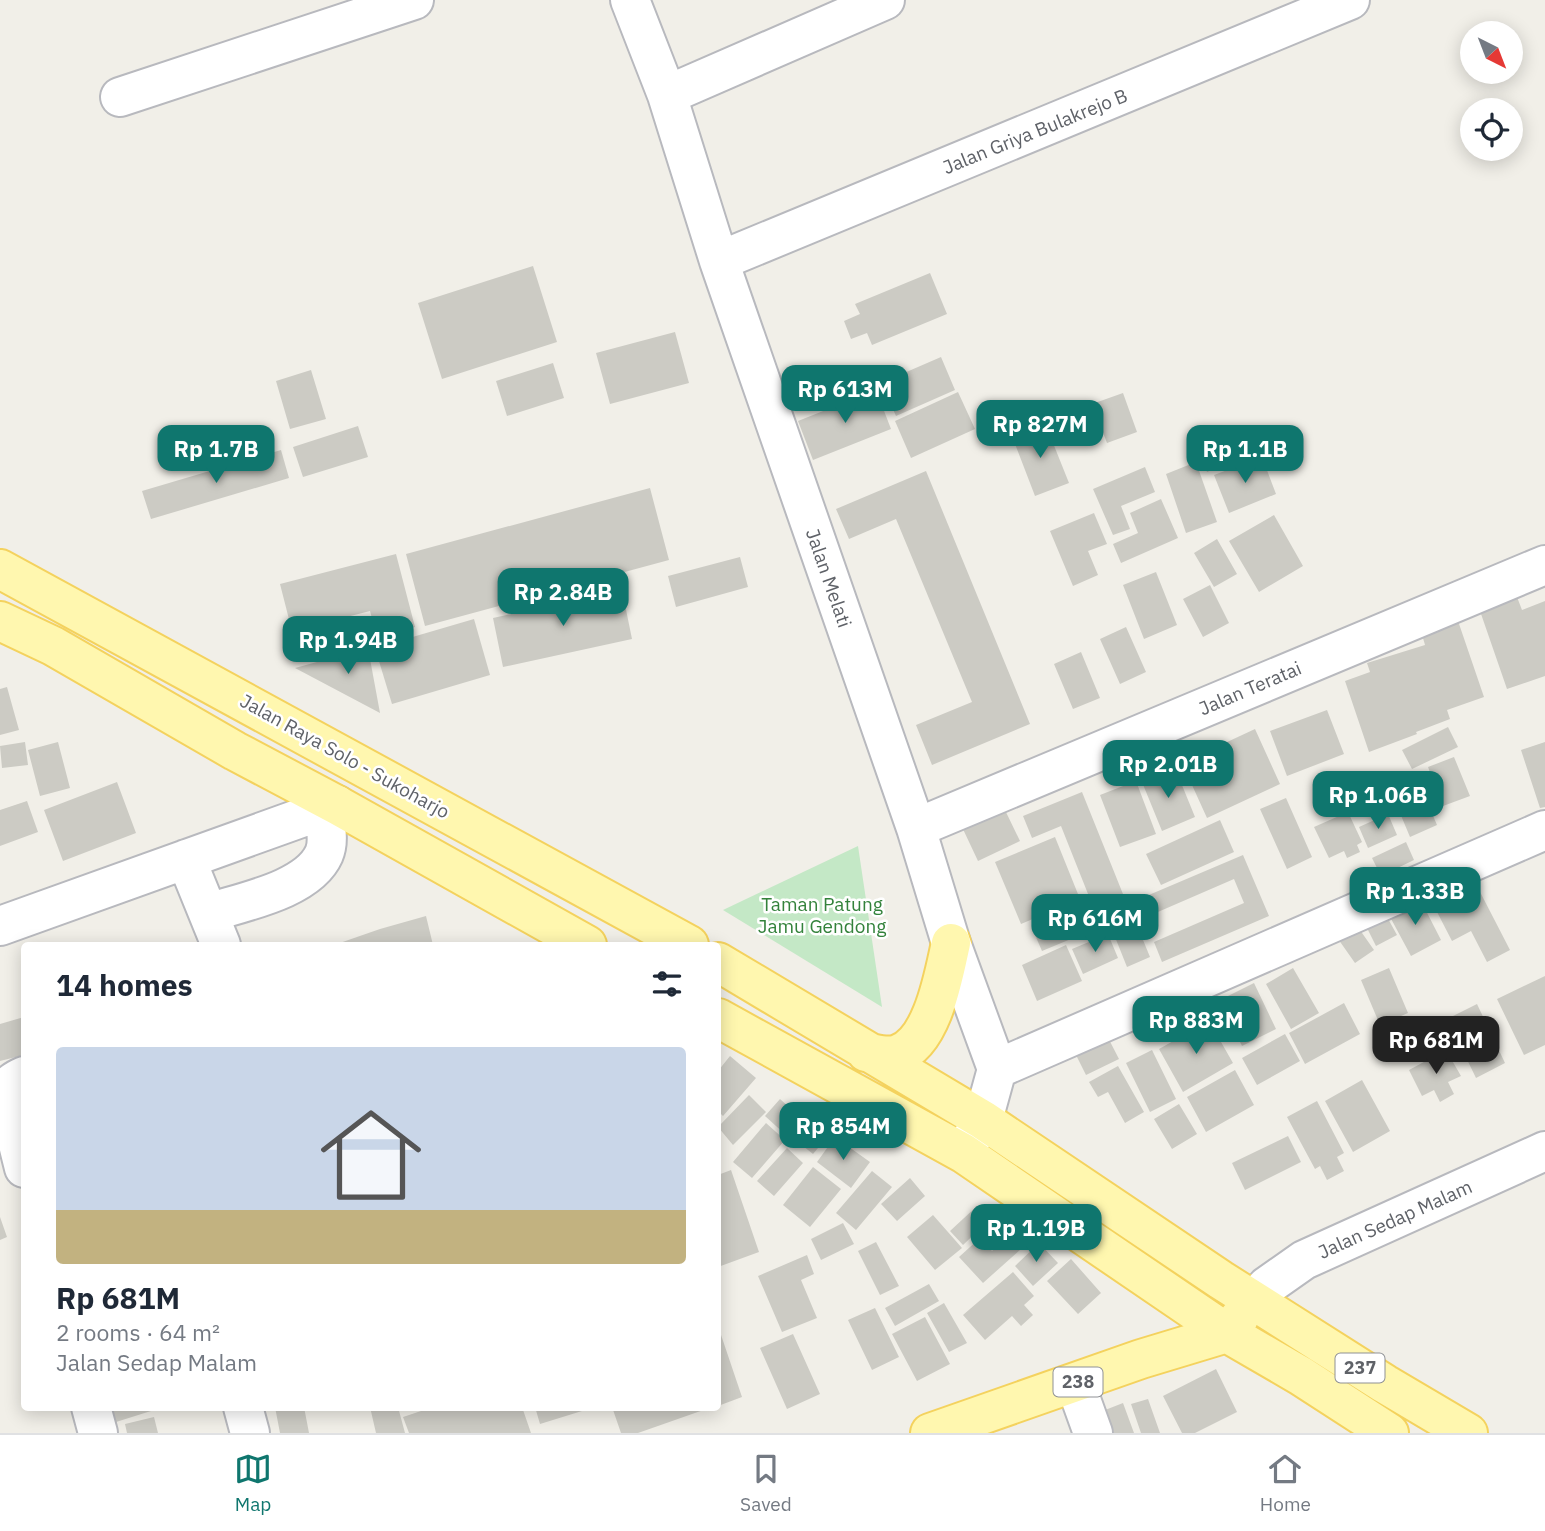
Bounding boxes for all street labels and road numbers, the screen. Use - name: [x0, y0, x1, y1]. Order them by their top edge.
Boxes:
- street label: Jalan Griya Bulakrejo B: [939, 83, 1131, 179]
- street label: Jalan Melati: [801, 525, 857, 631]
- street label: Jalan Teratai: [1195, 656, 1305, 720]
- street label: Jalan Raya Solo - Sukoharjo: [236, 688, 454, 824]
- street label: Jalan Sedap Malam: [1314, 1174, 1476, 1264]
- road number: 237: [1336, 1353, 1384, 1382]
- road number: 238: [1054, 1367, 1102, 1396]

